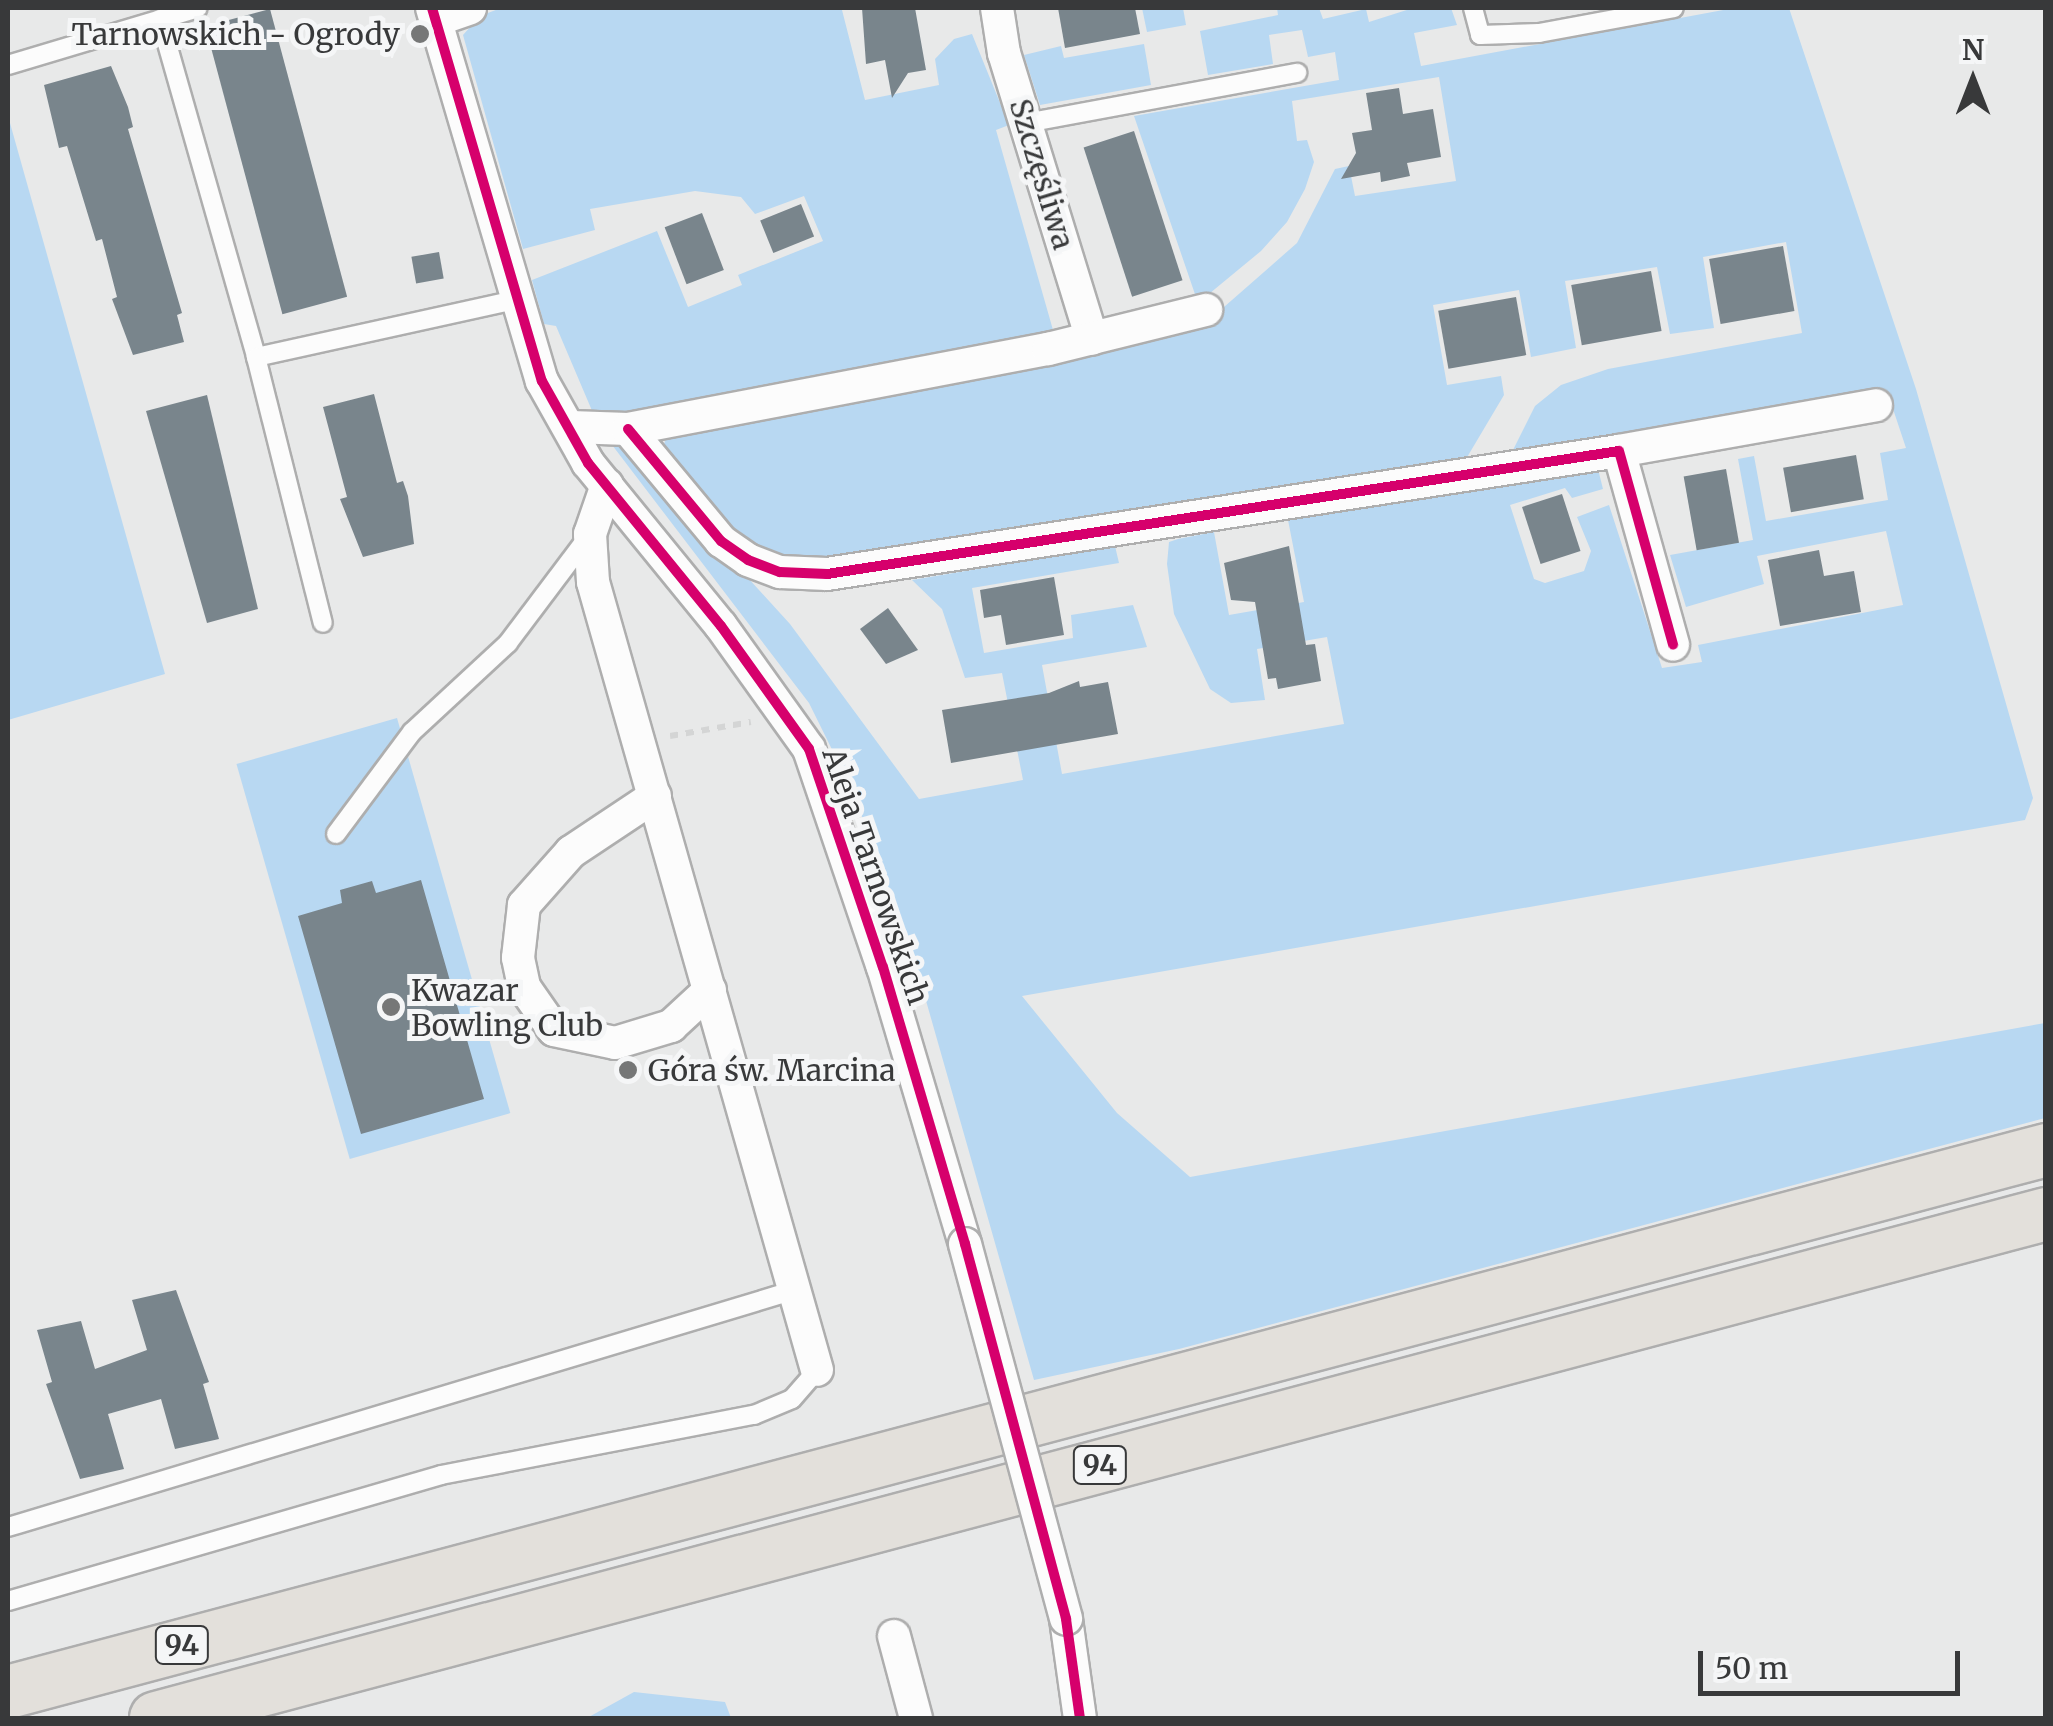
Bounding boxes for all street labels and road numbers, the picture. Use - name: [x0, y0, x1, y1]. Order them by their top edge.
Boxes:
- street label: Szczęśliwa: [1002, 94, 1082, 254]
- street label: Aleja Tarnowskich: [815, 743, 937, 1009]
- road number: 94: [1072, 1442, 1128, 1488]
- road number: 94: [154, 1622, 210, 1668]

